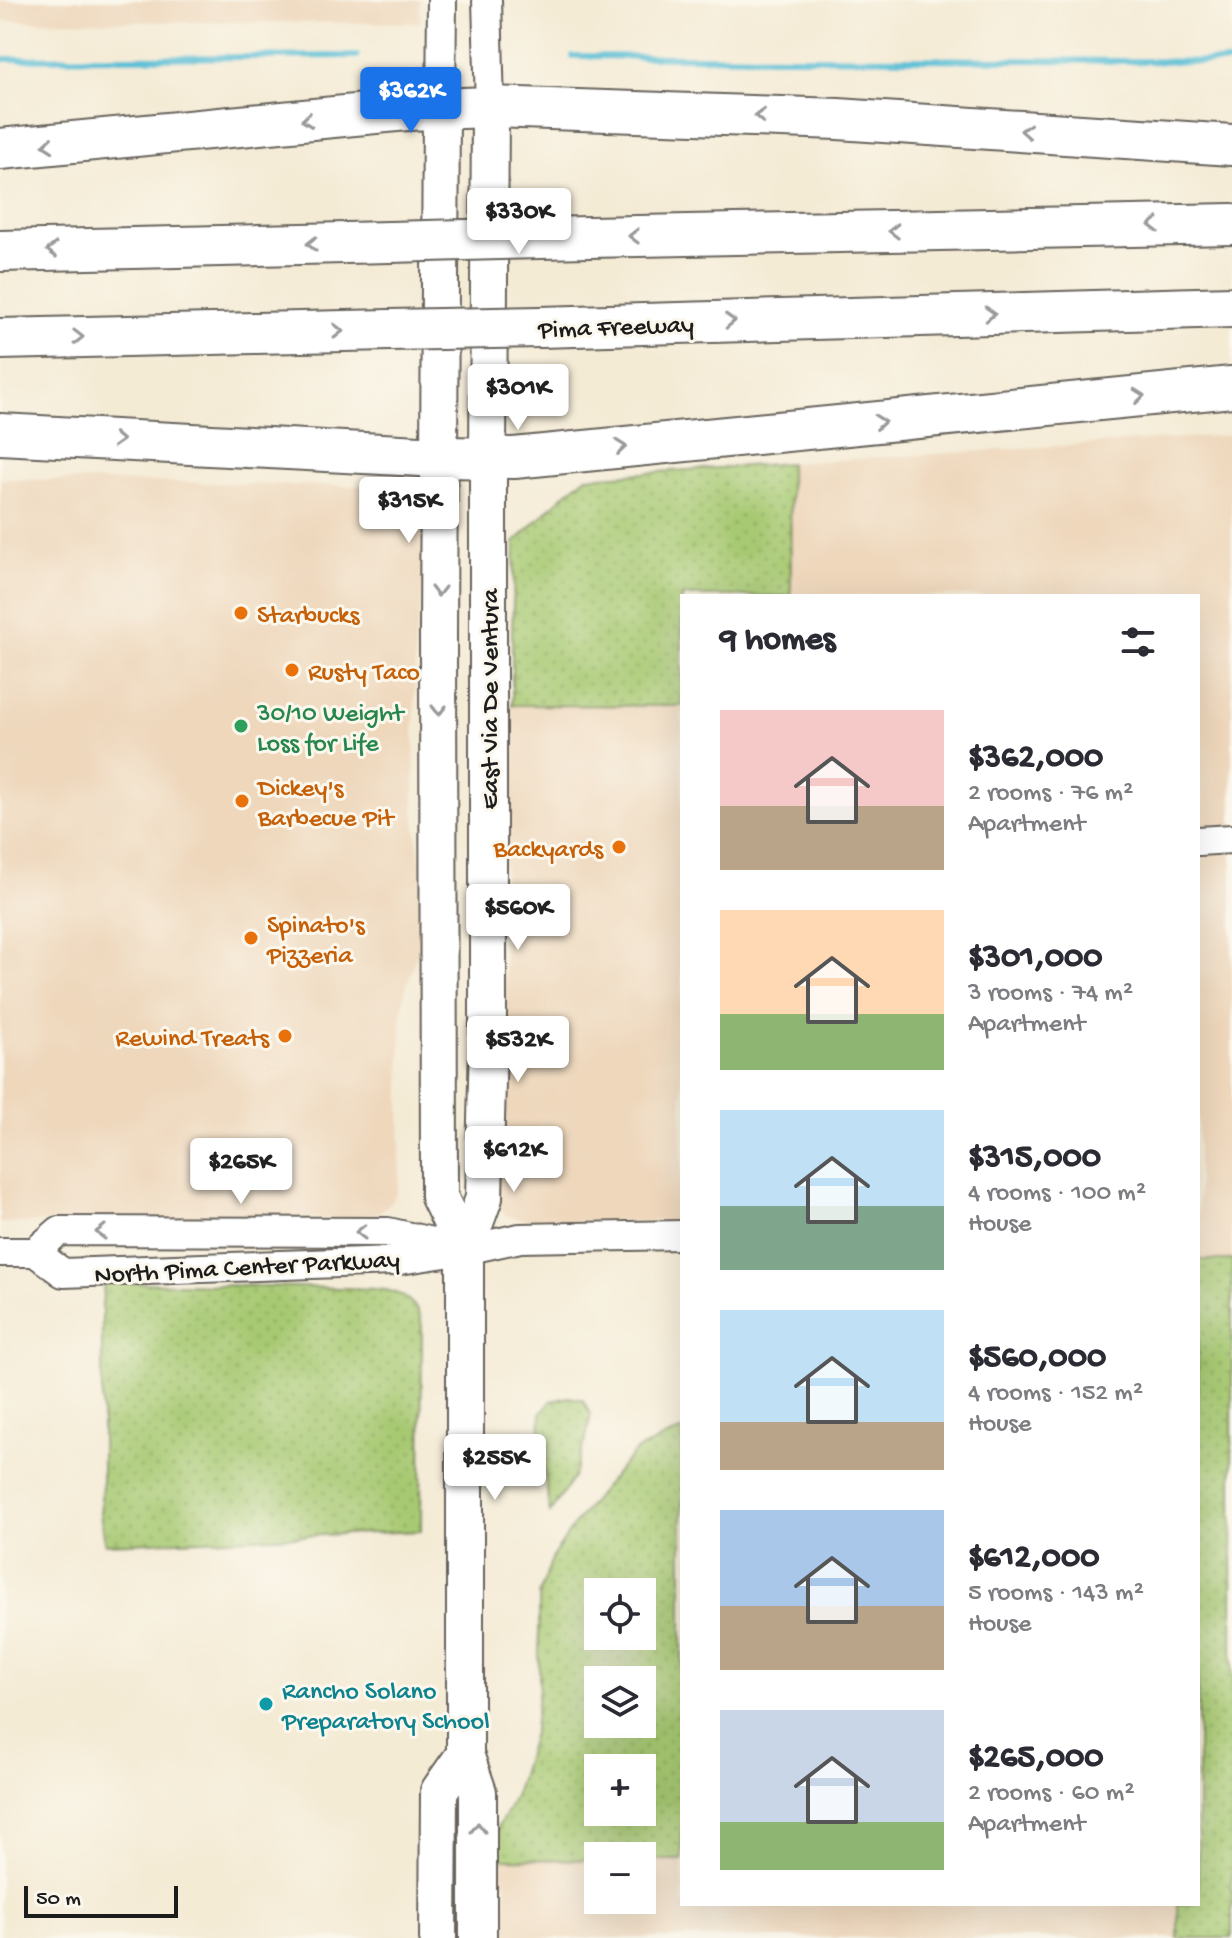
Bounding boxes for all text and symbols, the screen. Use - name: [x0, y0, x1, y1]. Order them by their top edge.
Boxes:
- pin: $362K: [355, 67, 467, 135]
- text: $362K: [378, 77, 444, 108]
- one-way arrow: [753, 108, 766, 125]
- one-way arrow: [300, 112, 313, 129]
- one-way arrow: [1019, 123, 1032, 140]
- one-way arrow: [42, 136, 55, 153]
- pin: $330K: [463, 188, 575, 256]
- text: $330K: [485, 198, 553, 229]
- one-way arrow: [1147, 216, 1160, 234]
- one-way arrow: [887, 222, 900, 239]
- one-way arrow: [627, 227, 640, 245]
- one-way arrow: [305, 235, 318, 253]
- one-way arrow: [45, 241, 58, 259]
- one-way arrow: [984, 305, 997, 323]
- street label: Pima Freeway: [537, 311, 695, 348]
- one-way arrow: [724, 313, 737, 330]
- one-way arrow: [332, 323, 345, 340]
- one-way arrow: [72, 329, 85, 346]
- pin: $301K: [462, 364, 574, 432]
- text: $301K: [486, 374, 550, 405]
- one-way arrow: [1133, 388, 1146, 405]
- one-way arrow: [874, 413, 887, 430]
- one-way arrow: [112, 431, 125, 448]
- one-way arrow: [615, 439, 628, 456]
- pin: $315K: [353, 477, 465, 545]
- text: $315K: [377, 487, 441, 518]
- one-way arrow: [430, 585, 447, 598]
- street label: East Via De Ventura: [477, 587, 508, 809]
- place label: Starbucks: [257, 602, 361, 633]
- marker: Starbucks: [232, 604, 250, 622]
- icon: filters: [1116, 620, 1160, 664]
- text: 9 homes: [720, 622, 835, 662]
- place label: Rusty Taco: [308, 659, 420, 690]
- marker: Rusty Taco: [283, 661, 301, 679]
- place label: 30/10 Weight Loss for Life: [256, 700, 406, 761]
- one-way arrow: [430, 704, 448, 717]
- marker: 30/10 Weight Loss for Life: [232, 717, 250, 735]
- text: $362,000: [968, 739, 1103, 779]
- icon: home: [784, 742, 880, 838]
- place label: Dickey's Barbecue Pit: [256, 775, 396, 836]
- text: 2 rooms · 76 m²: [968, 779, 1133, 810]
- marker: Dickey's Barbecue Pit: [233, 792, 251, 810]
- text: Apartment: [968, 810, 1085, 841]
- place label: Backyards: [493, 836, 604, 867]
- marker: Backyards: [610, 838, 628, 856]
- pin: $560K: [462, 884, 574, 952]
- text: $560K: [484, 894, 552, 925]
- place label: Spinato's Pizzeria: [266, 912, 366, 973]
- marker: Spinato's Pizzeria: [242, 929, 260, 947]
- text: $301,000: [968, 939, 1103, 979]
- icon: home: [784, 942, 880, 1038]
- text: 3 rooms · 74 m²: [968, 979, 1133, 1010]
- text: Apartment: [968, 1010, 1085, 1041]
- pin: $532K: [462, 1016, 574, 1084]
- place label: Rewind Treats: [115, 1025, 270, 1056]
- text: $532K: [485, 1026, 551, 1057]
- marker: Rewind Treats: [276, 1027, 294, 1045]
- pin: $612K: [458, 1126, 570, 1194]
- text: $612K: [483, 1136, 545, 1167]
- pin: $265K: [185, 1138, 297, 1206]
- text: $315,000: [968, 1139, 1101, 1179]
- icon: home: [784, 1142, 880, 1238]
- text: $265K: [208, 1148, 274, 1179]
- text: 4 rooms · 100 m²: [968, 1179, 1146, 1210]
- text: House: [968, 1210, 1032, 1241]
- one-way arrow: [94, 1223, 107, 1241]
- one-way arrow: [354, 1223, 367, 1241]
- street label: North Pima Center Parkway: [94, 1246, 401, 1293]
- text: $560,000: [968, 1339, 1106, 1379]
- icon: home: [784, 1342, 880, 1438]
- text: 4 rooms · 152 m²: [968, 1379, 1143, 1410]
- text: House: [968, 1410, 1032, 1441]
- pin: $255K: [439, 1434, 551, 1502]
- text: $255K: [462, 1444, 528, 1475]
- text: $612,000: [968, 1539, 1100, 1579]
- icon: home: [784, 1542, 880, 1638]
- map controls: [584, 1578, 656, 1914]
- button: locate: [584, 1578, 656, 1650]
- text: 5 rooms · 143 m²: [968, 1579, 1144, 1610]
- text: House: [968, 1610, 1032, 1641]
- button: layers: [584, 1666, 656, 1738]
- place label: Rancho Solano Preparatory School: [281, 1678, 490, 1739]
- marker: Rancho Solano Preparatory School: [257, 1695, 275, 1713]
- text: $265,000: [968, 1739, 1104, 1779]
- icon: home: [784, 1742, 880, 1838]
- button: +: [584, 1754, 656, 1826]
- text: 2 rooms · 60 m²: [968, 1779, 1134, 1810]
- text: Apartment: [968, 1810, 1085, 1841]
- one-way arrow: [469, 1821, 487, 1834]
- button: −: [584, 1842, 656, 1914]
- scale bar: [24, 1882, 178, 1918]
- text: 50 m: [36, 1887, 81, 1913]

